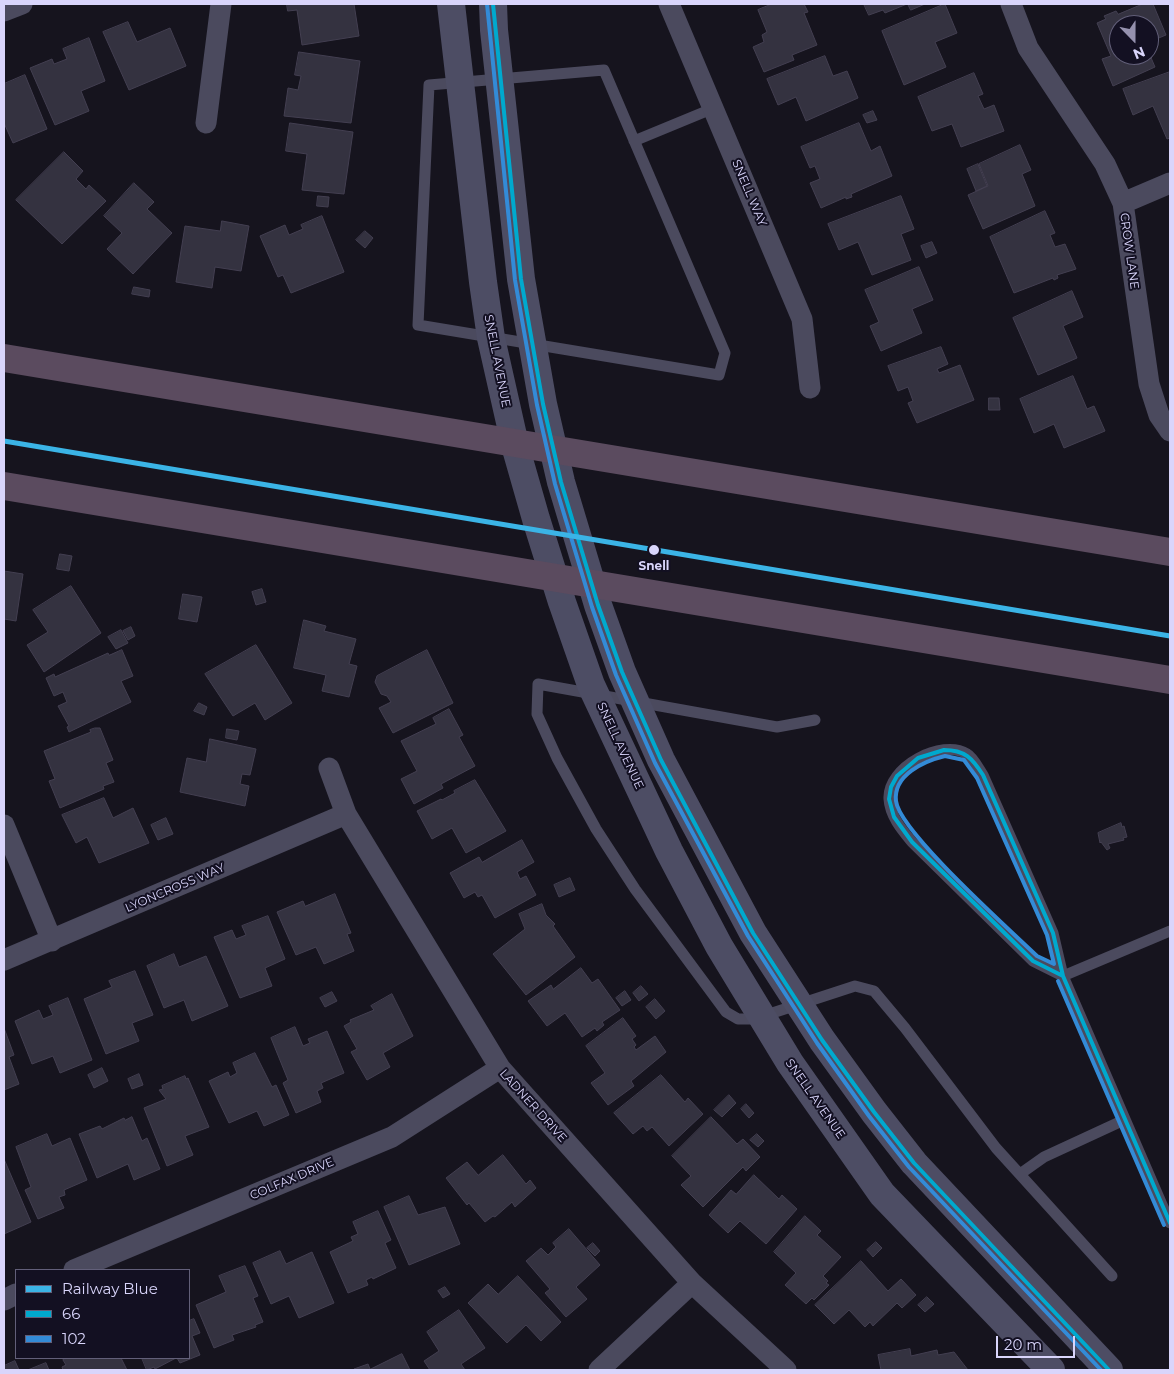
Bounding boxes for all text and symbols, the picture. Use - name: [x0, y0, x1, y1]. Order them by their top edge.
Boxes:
- north arrow: [1109, 15, 1159, 65]
- text: N: [1131, 43, 1148, 63]
- street label: SNELL WAY: [729, 158, 769, 228]
- street label: CROW LANE: [1117, 212, 1141, 290]
- street label: SNELL AVENUE: [481, 313, 513, 409]
- marker: Snell: [647, 543, 661, 557]
- place label: Snell: [639, 559, 669, 573]
- street label: SNELL AVENUE: [594, 700, 646, 792]
- street label: LYONCROSS WAY: [123, 860, 227, 916]
- street label: SNELL AVENUE: [782, 1056, 848, 1142]
- street label: LADNER DRIVE: [496, 1066, 570, 1146]
- street label: COLFAX DRIVE: [248, 1155, 336, 1203]
- legend: [15, 1269, 190, 1359]
- text: Railway Blue: [62, 1279, 158, 1298]
- text: 66: [62, 1304, 80, 1323]
- scale bar: [999, 1326, 1078, 1358]
- text: 102: [62, 1329, 86, 1348]
- text: 20 m: [1004, 1335, 1042, 1354]

